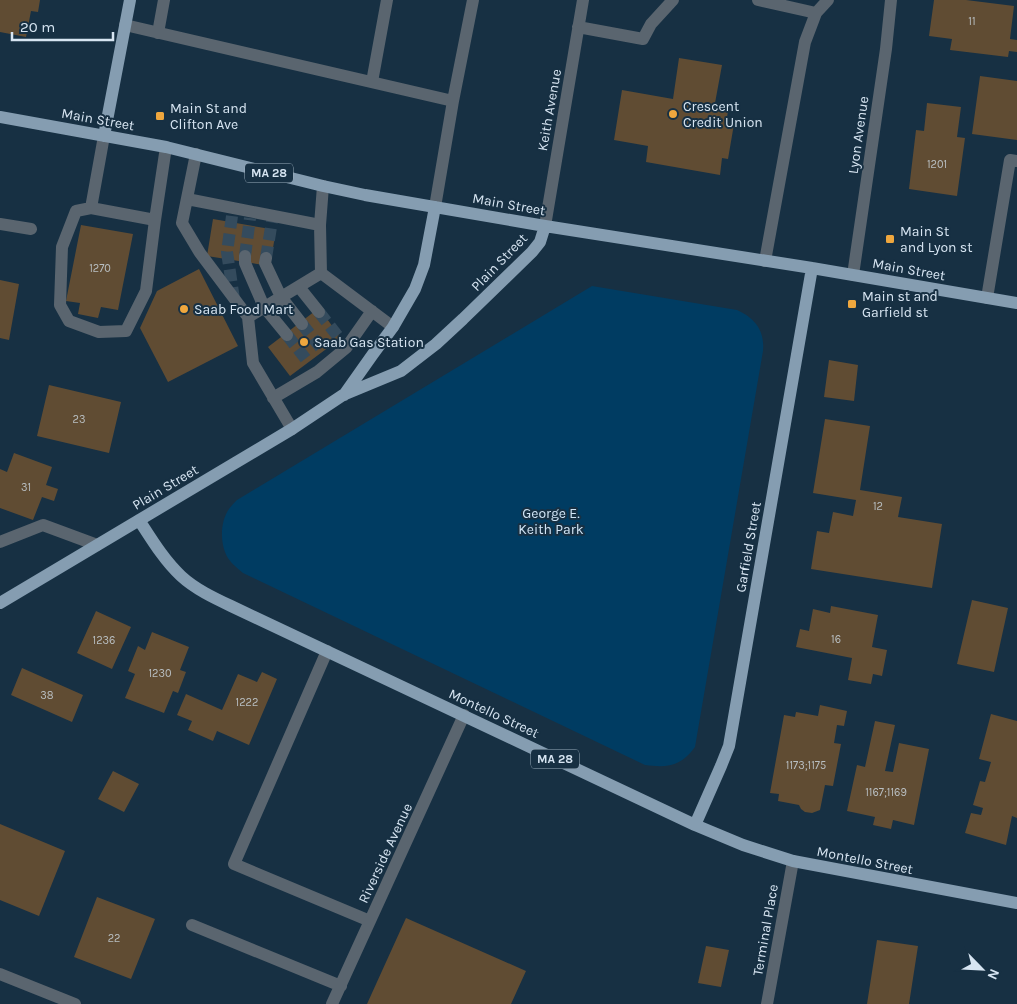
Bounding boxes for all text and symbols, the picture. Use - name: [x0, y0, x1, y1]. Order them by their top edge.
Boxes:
- scale bar: [12, 10, 114, 42]
- house number: 11: [968, 15, 976, 28]
- text: 20 m: [20, 18, 55, 36]
- street label: Keith Avenue: [534, 68, 565, 152]
- street label: Lyon Avenue: [845, 95, 872, 175]
- place label: Crescent Credit Union: [683, 98, 763, 131]
- place label: Main St and Clifton Ave: [170, 100, 247, 133]
- street label: Main Street: [60, 105, 136, 134]
- marker: Crescent Credit Union: [667, 108, 679, 120]
- marker: Main St and Clifton Ave: [154, 110, 166, 122]
- house number: 1201: [927, 158, 947, 171]
- road number: MA 28: [245, 164, 293, 182]
- street label: Main Street: [471, 190, 547, 219]
- place label: Main St and Lyon st: [900, 223, 973, 256]
- street label: Plain Street: [468, 230, 531, 295]
- marker: Main St and Lyon st: [884, 233, 896, 245]
- street label: Main Street: [871, 255, 947, 284]
- house number: 1270: [89, 262, 111, 275]
- place label: Main st and Garfield st: [862, 288, 938, 321]
- marker: Main st and Garfield st: [846, 298, 858, 310]
- place label: Saab Food Mart: [194, 301, 293, 318]
- marker: Saab Food Mart: [178, 303, 190, 315]
- place label: Saab Gas Station: [314, 334, 424, 351]
- marker: Saab Gas Station: [298, 336, 310, 348]
- house number: 23: [73, 413, 85, 426]
- street label: Plain Street: [129, 461, 201, 514]
- house number: 31: [21, 481, 31, 494]
- street label: Garfield Street: [732, 500, 765, 594]
- house number: 12: [873, 500, 883, 513]
- park label: George E. Keith Park: [518, 505, 584, 538]
- house number: 16: [831, 633, 841, 646]
- house number: 1236: [93, 634, 115, 647]
- house number: 1230: [148, 667, 172, 680]
- street label: Montello Street: [446, 685, 542, 742]
- house number: 38: [40, 689, 54, 702]
- house number: 1222: [236, 696, 258, 709]
- road number: MA 28: [531, 750, 579, 769]
- house number: 1173;1175: [786, 759, 826, 772]
- house number: 1167;1169: [865, 786, 907, 799]
- street label: Riverside Avenue: [355, 800, 416, 906]
- street label: Montello Street: [815, 843, 914, 878]
- street label: Terminal Place: [749, 883, 782, 977]
- house number: 22: [108, 932, 120, 945]
- north arrow: [957, 944, 1007, 994]
- text: N: [984, 966, 1003, 982]

